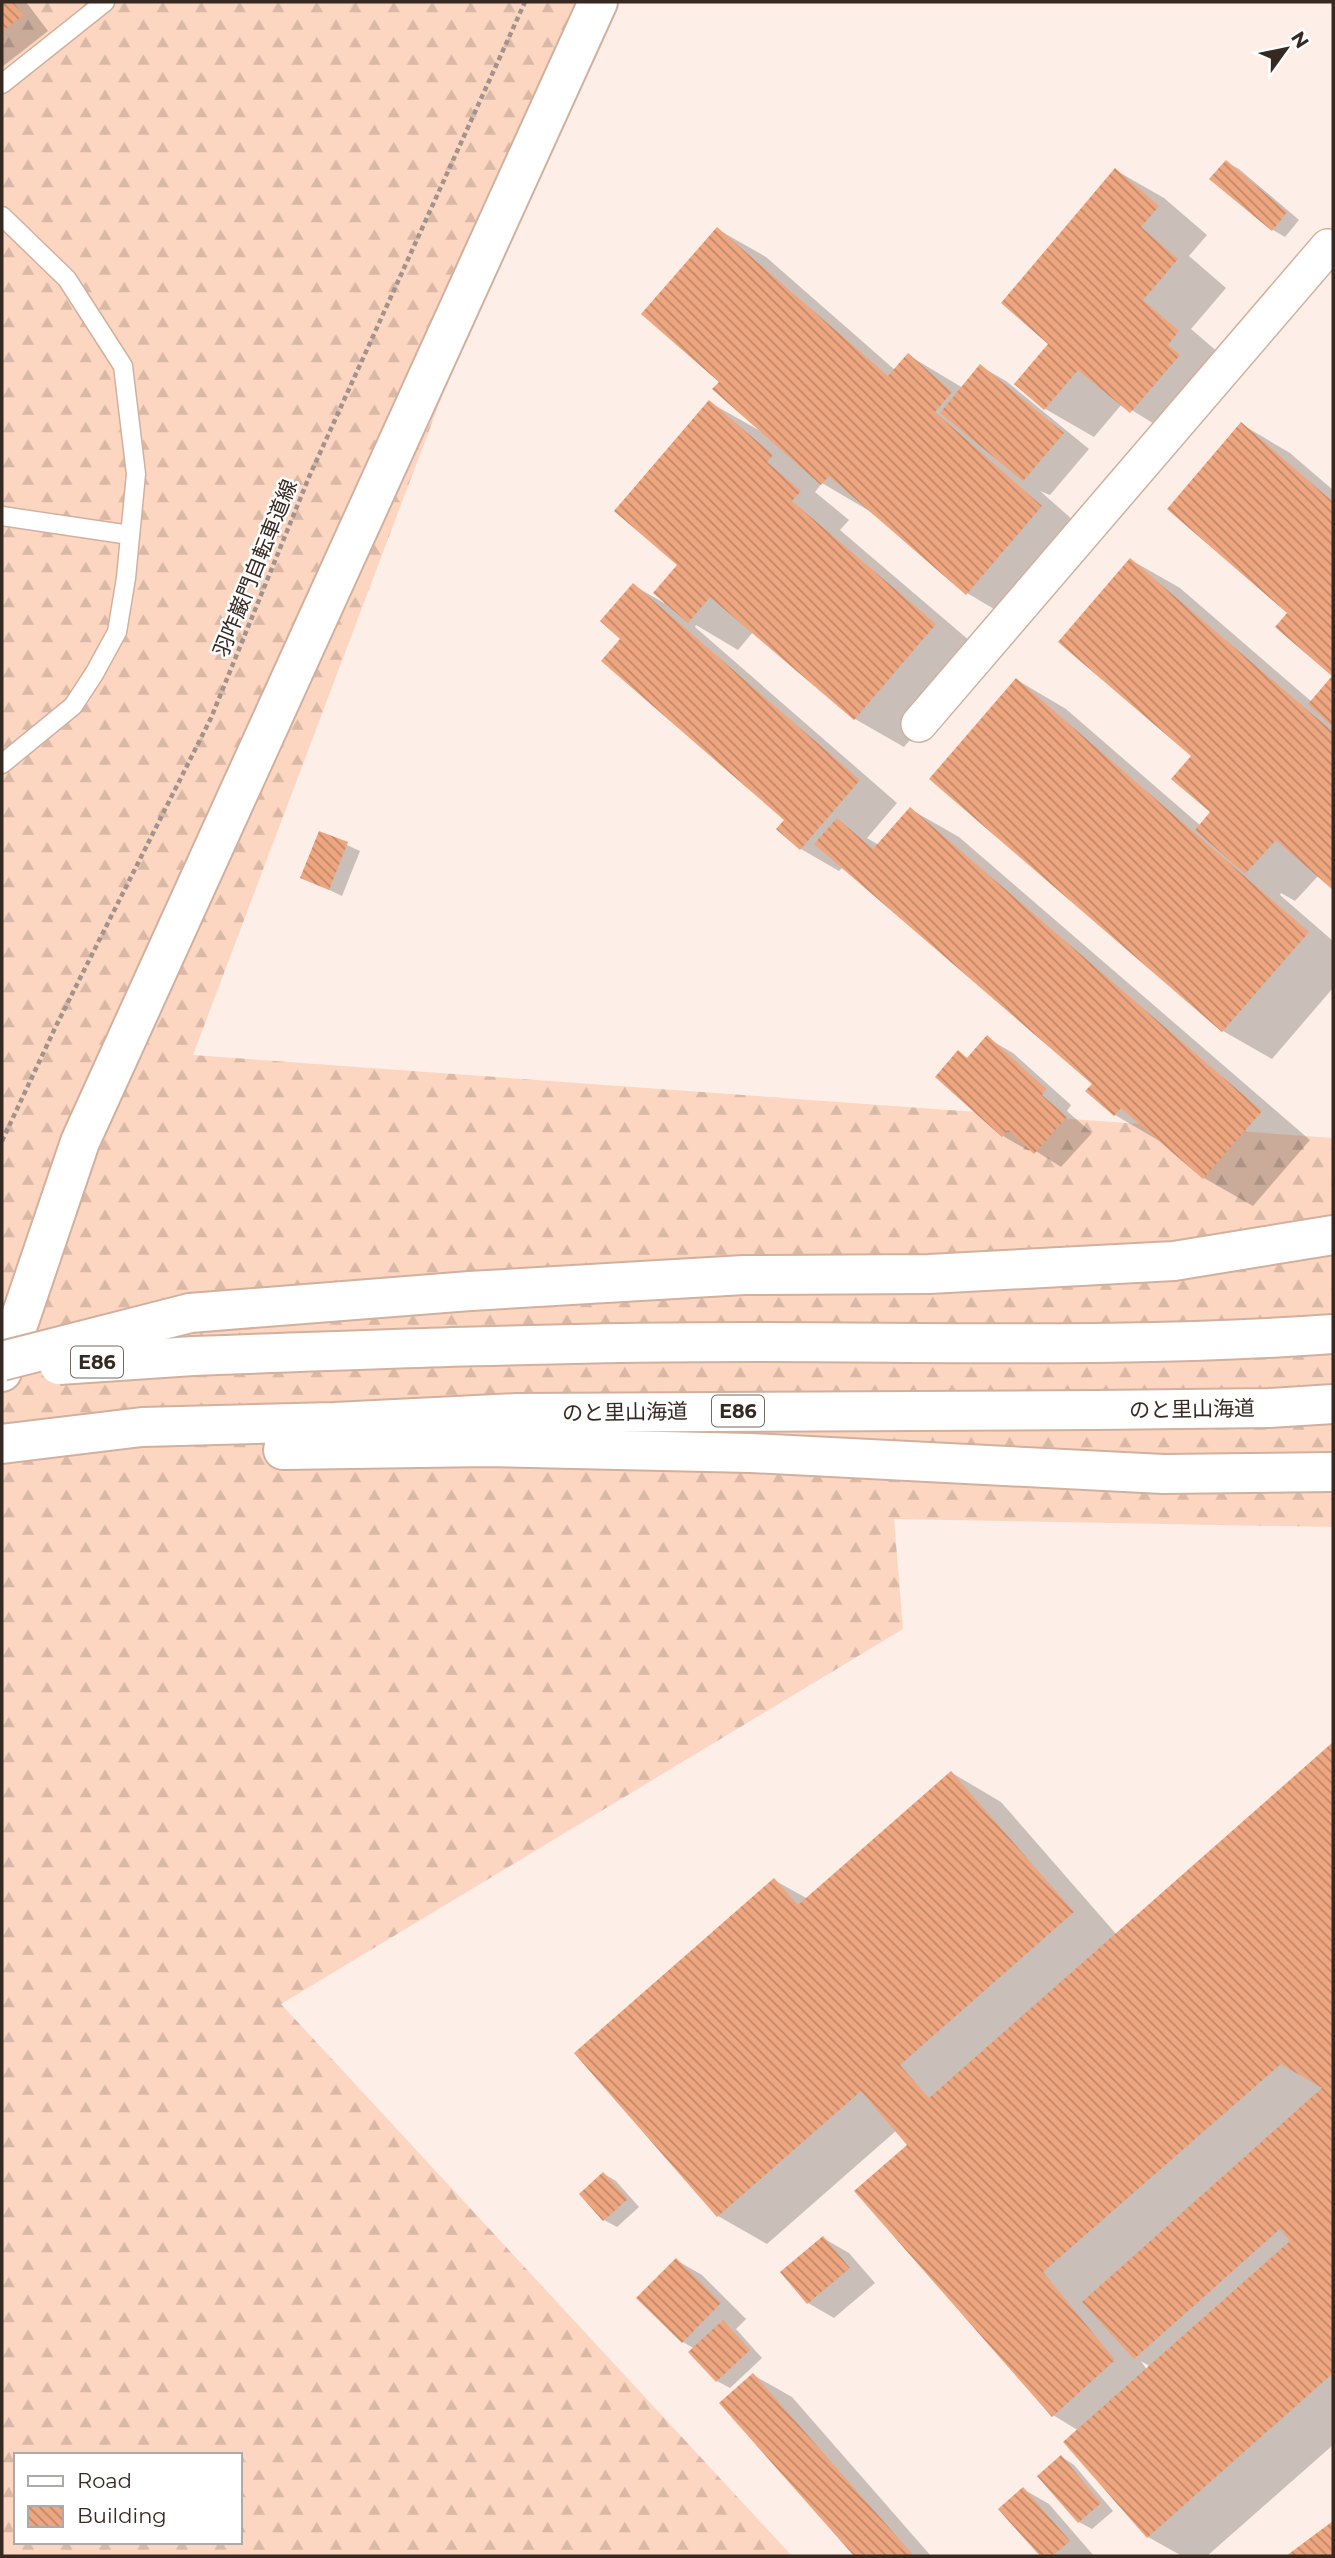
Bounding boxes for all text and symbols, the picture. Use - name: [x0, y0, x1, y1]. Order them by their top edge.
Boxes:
- north arrow: [1251, 14, 1321, 84]
- text: N: [1286, 27, 1314, 53]
- street label: 羽咋巌門自転車道線: [208, 476, 302, 660]
- road number: E86: [71, 1346, 123, 1378]
- street label: のと里山海道: [1129, 1395, 1255, 1423]
- road number: E86: [712, 1396, 764, 1427]
- street label: のと里山海道: [562, 1398, 688, 1426]
- legend: [14, 2453, 242, 2544]
- text: Road: [77, 2468, 132, 2493]
- text: Building: [77, 2503, 167, 2528]

